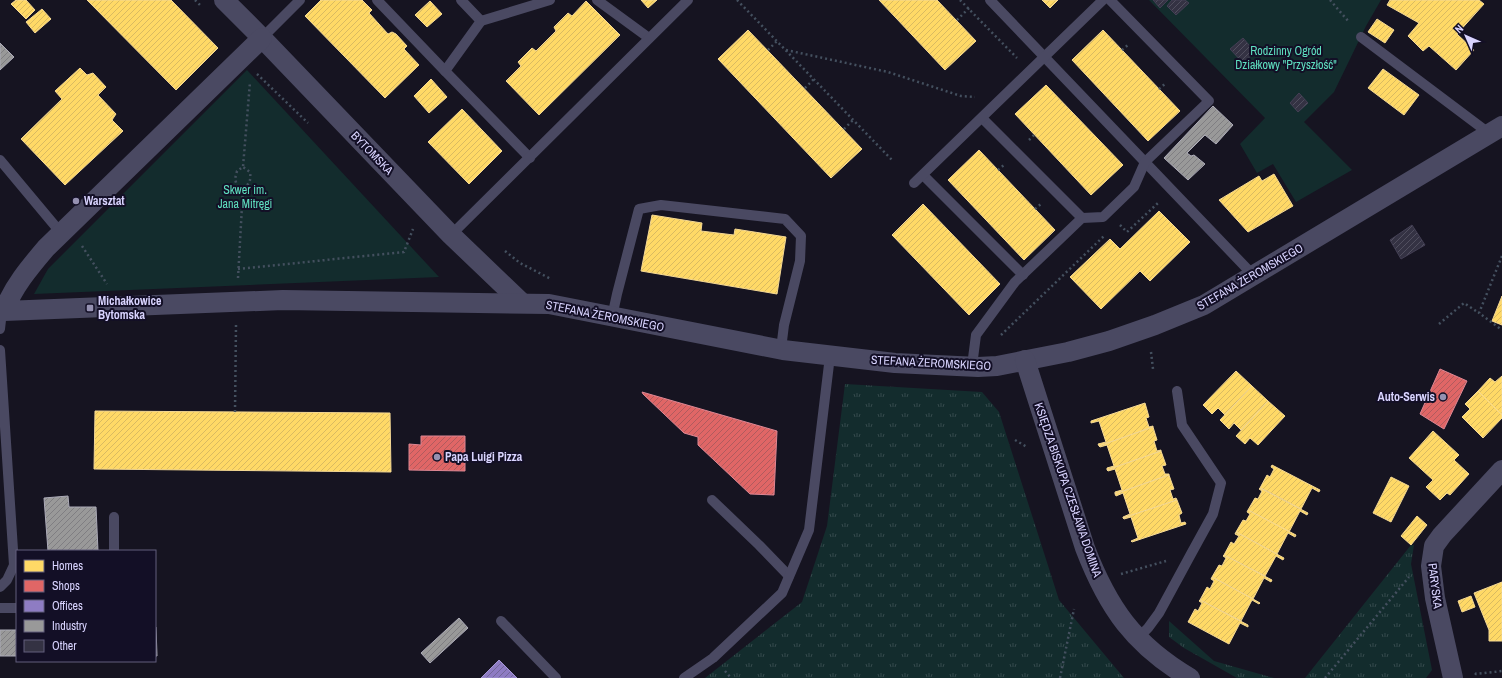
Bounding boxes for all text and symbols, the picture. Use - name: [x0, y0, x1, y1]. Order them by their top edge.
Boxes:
- north arrow: [1446, 16, 1486, 56]
- text: N: [1452, 22, 1466, 36]
- park label: Rodzinny Ogród Działkowy "Przyszłość": [1235, 43, 1337, 73]
- street label: BYTOMSKA: [347, 128, 397, 178]
- park label: Skwer im. Jana Mitręgi: [218, 182, 272, 212]
- place label: Warsztat: [84, 193, 125, 209]
- marker: Warsztat: [71, 196, 81, 206]
- street label: STEFANA ŻEROMSKIEGO: [1194, 240, 1306, 314]
- place label: Michałkowice Bytomska: [98, 293, 162, 323]
- street label: STEFANA ŻEROMSKIEGO: [544, 297, 666, 335]
- marker: Michałkowice Bytomska: [85, 303, 95, 313]
- street label: STEFANA ŻEROMSKIEGO: [870, 352, 992, 374]
- place label: Auto-Serwis: [1378, 389, 1436, 405]
- marker: Auto-Serwis: [1438, 392, 1448, 402]
- street label: KSIĘDZA BISKUPA CZESŁAWA DOMINA: [1031, 401, 1106, 580]
- place label: Papa Luigi Pizza: [445, 449, 523, 465]
- marker: Papa Luigi Pizza: [432, 452, 442, 462]
- legend: [16, 550, 156, 662]
- text: Homes: [52, 558, 83, 574]
- street label: PARYSKA: [1424, 562, 1446, 610]
- text: Shops: [52, 578, 80, 594]
- text: Offices: [52, 598, 83, 614]
- text: Industry: [52, 618, 87, 634]
- text: Other: [52, 638, 77, 654]

